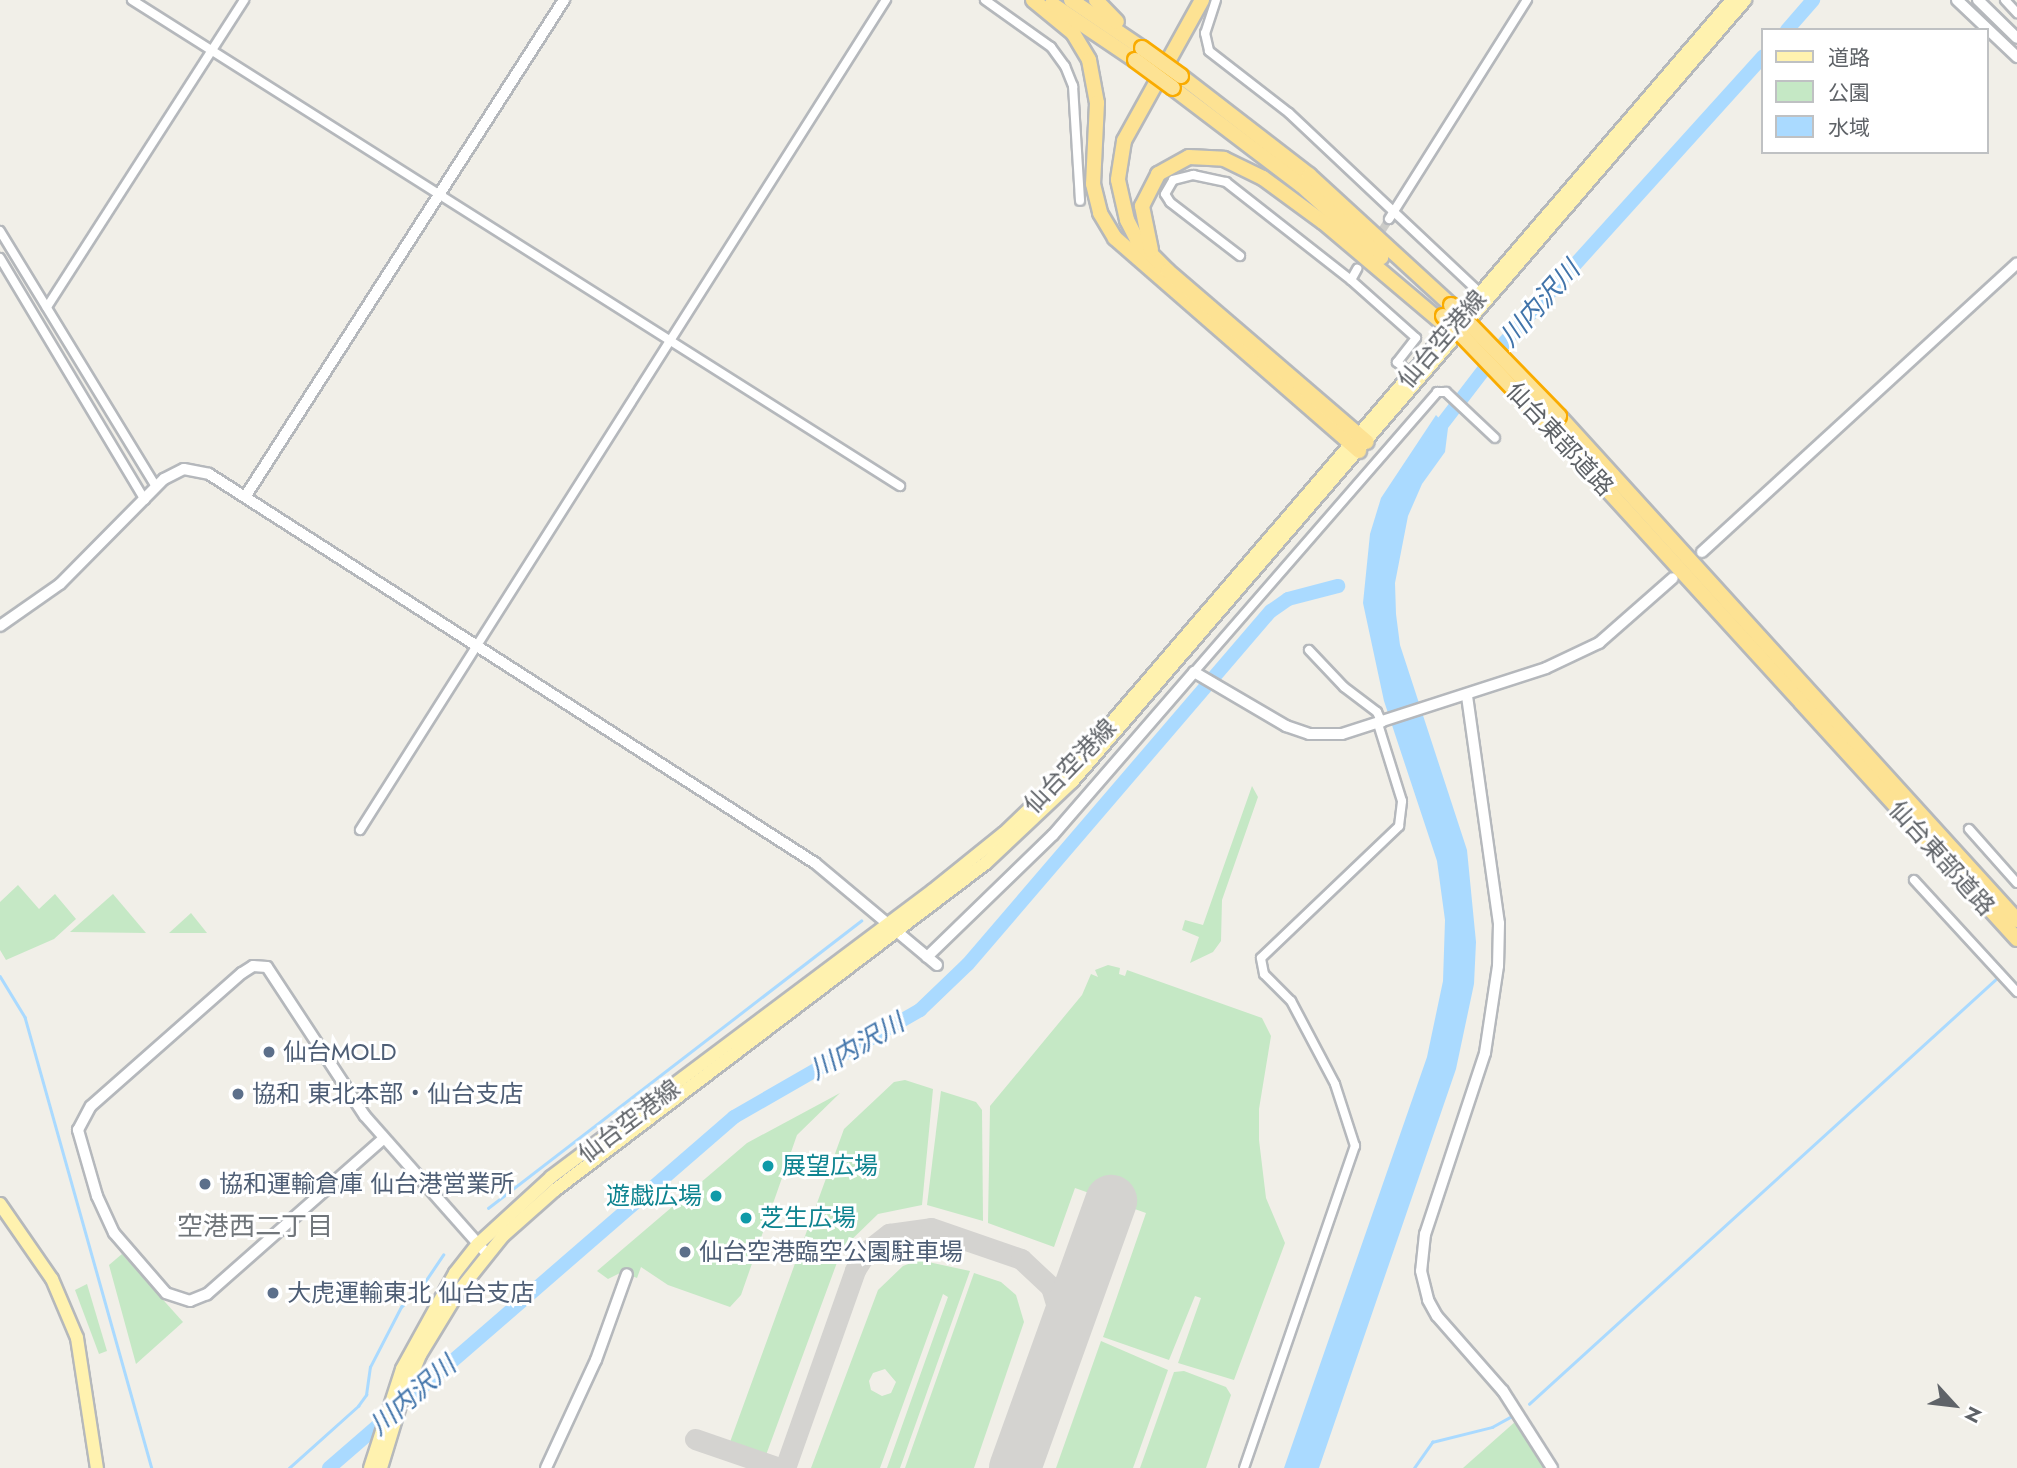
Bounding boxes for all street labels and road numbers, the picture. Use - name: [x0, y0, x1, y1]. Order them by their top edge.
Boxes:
- street label: 仙台空港線: [1392, 284, 1492, 394]
- street label: 仙台東部道路: [1500, 377, 1620, 501]
- street label: 仙台空港線: [1018, 713, 1122, 819]
- street label: 仙台東部道路: [1883, 795, 2001, 921]
- street label: 仙台空港線: [572, 1073, 686, 1169]

